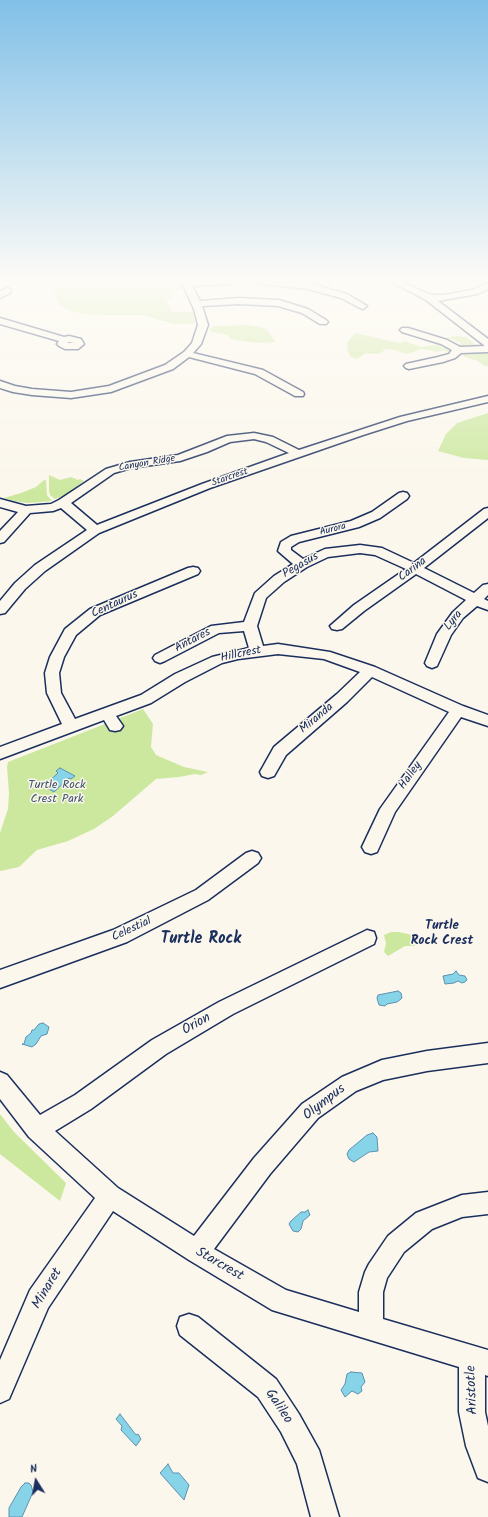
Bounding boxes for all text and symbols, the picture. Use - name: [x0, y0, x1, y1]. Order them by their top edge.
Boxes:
- street label: Canyon Ridge: [118, 453, 176, 475]
- street label: Starcrest: [210, 466, 250, 490]
- street label: Aurora: [319, 521, 347, 539]
- street label: Pegasus: [280, 550, 322, 582]
- street label: Carina: [396, 555, 430, 585]
- street label: Centaurus: [89, 588, 141, 622]
- street label: Lyra: [442, 608, 466, 634]
- street label: Antares: [173, 626, 213, 656]
- street label: Hillcrest: [219, 644, 263, 666]
- street label: Miranda: [297, 701, 337, 737]
- street label: Halley: [396, 759, 426, 793]
- park label: Turtle Rock Crest Park: [28, 779, 86, 807]
- street label: Celestial: [110, 915, 154, 945]
- district label: Turtle Rock Crest: [411, 919, 473, 950]
- district label: Turtle Rock: [161, 930, 241, 950]
- street label: Orion: [180, 1010, 214, 1040]
- street label: Olympus: [300, 1081, 350, 1125]
- street label: Starcrest: [192, 1245, 246, 1285]
- street label: Minaret: [29, 1265, 67, 1313]
- street label: Aristotle: [464, 1365, 482, 1415]
- street label: Galileo: [260, 1387, 296, 1427]
- text: N: [29, 1460, 39, 1479]
- north arrow: [16, 1461, 56, 1501]

